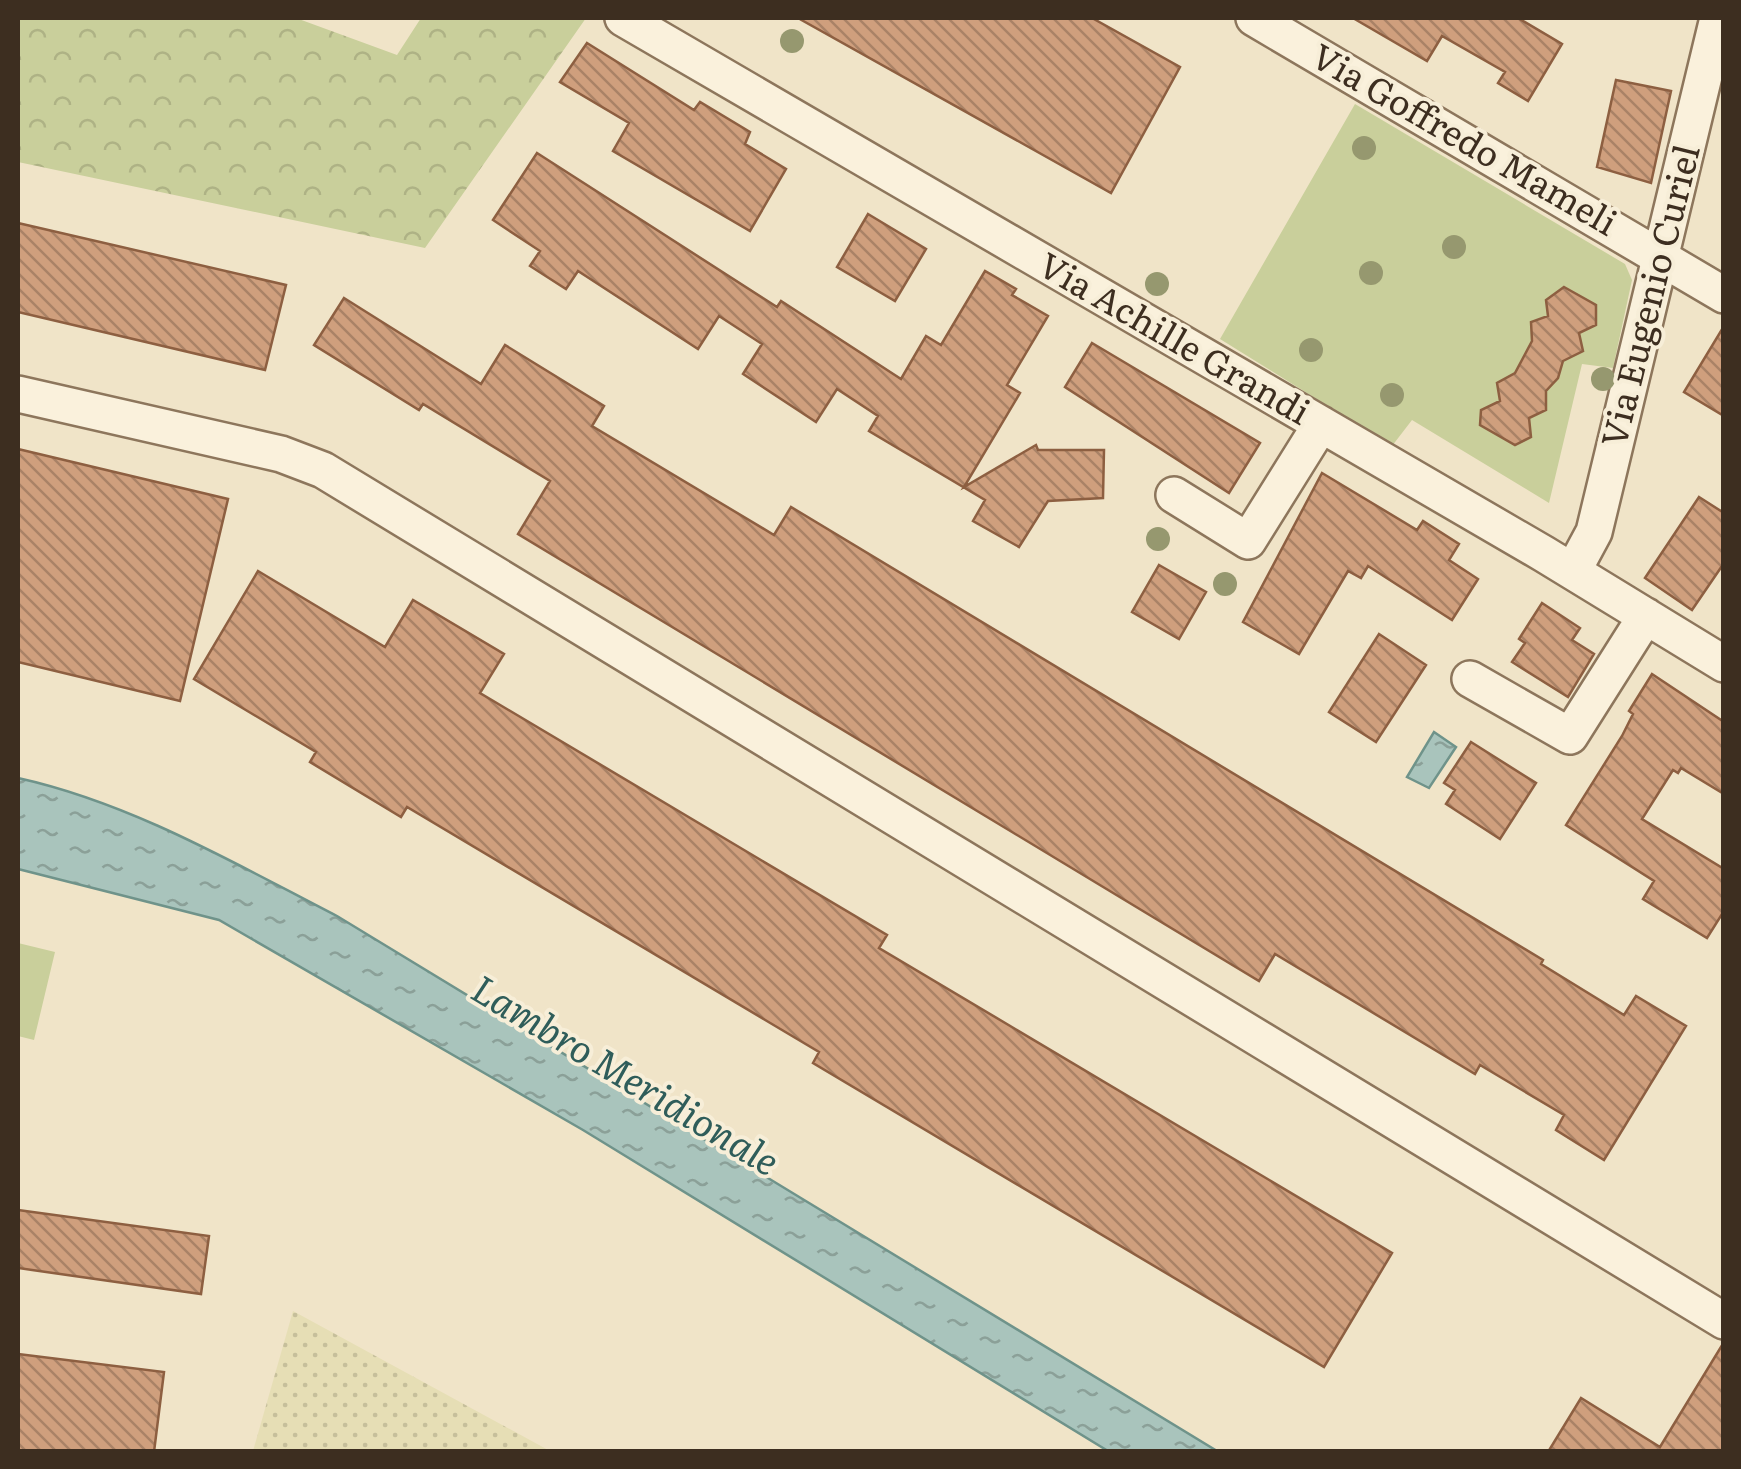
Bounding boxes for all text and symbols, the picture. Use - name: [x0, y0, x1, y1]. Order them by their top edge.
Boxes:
- street label: Via Goffredo Mameli: [1303, 29, 1628, 246]
- street label: Via Eugenio Curiel: [1585, 139, 1711, 452]
- street label: Via Achille Grandi: [1030, 237, 1321, 435]
- water label: Lambro Meridionale: [462, 958, 792, 1188]

